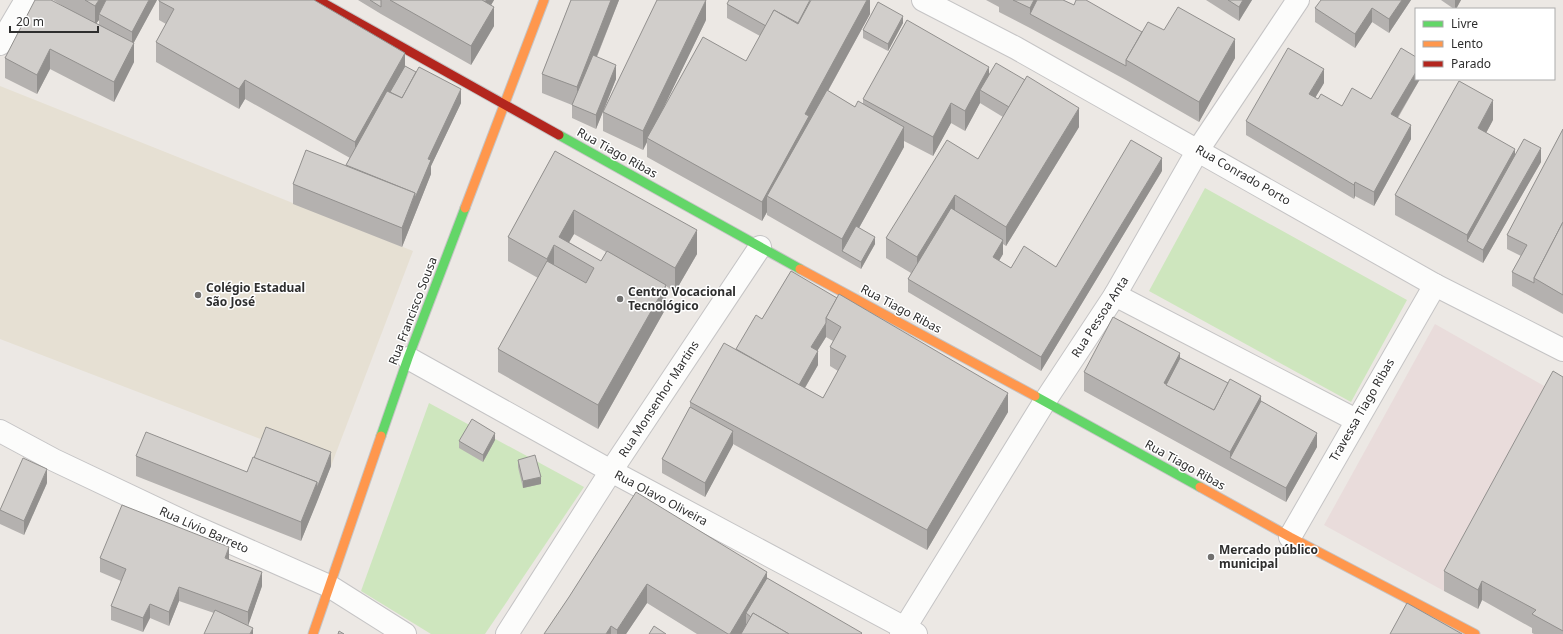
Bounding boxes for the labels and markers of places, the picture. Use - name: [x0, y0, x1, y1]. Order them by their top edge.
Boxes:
- place label: Colégio Estadual São José: [206, 279, 305, 310]
- place label: Centro Vocacional Tecnológico: [628, 283, 736, 314]
- marker: Colégio Estadual São José: [193, 290, 203, 300]
- marker: Centro Vocacional Tecnológico: [615, 294, 625, 304]
- place label: Mercado público municipal: [1219, 541, 1318, 572]
- marker: Mercado público municipal: [1206, 552, 1216, 562]

